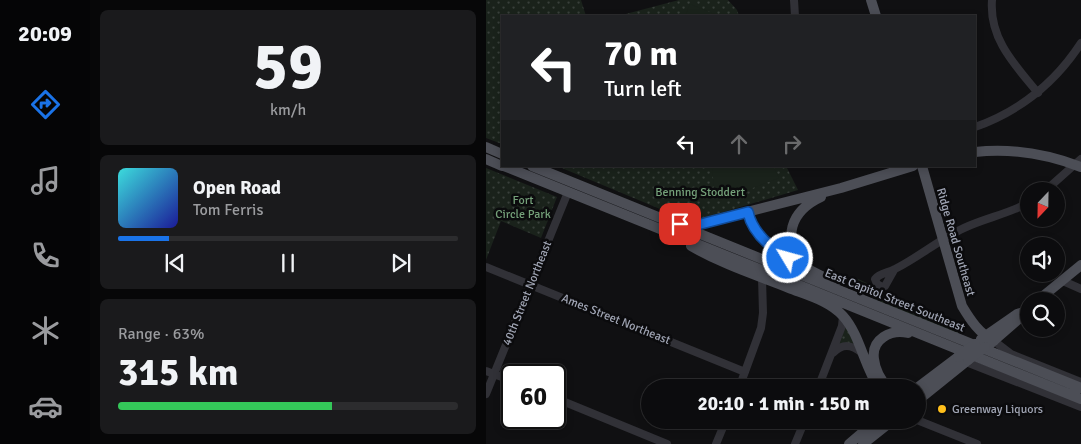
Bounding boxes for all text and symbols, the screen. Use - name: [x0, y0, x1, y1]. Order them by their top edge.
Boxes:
- text: 20:09: [18, 20, 72, 47]
- text: 59: [253, 27, 323, 107]
- text: 70 m: [604, 32, 678, 75]
- icon: left: [521, 35, 586, 100]
- text: Turn left: [604, 75, 682, 102]
- icon: directions: [28, 87, 63, 122]
- text: km/h: [270, 100, 306, 120]
- icon: left: [672, 130, 700, 158]
- icon: ahead: [725, 130, 753, 158]
- icon: right: [778, 130, 806, 158]
- icon: music: [28, 163, 63, 198]
- text: Open Road: [193, 176, 281, 200]
- north arrow: [1020, 182, 1065, 228]
- map controls: [1020, 182, 1065, 337]
- park label: Benning Stoddert: [655, 185, 745, 200]
- street label: Ridge Road Southeast: [933, 186, 978, 298]
- park label: Fort Circle Park: [495, 193, 551, 222]
- text: Tom Ferris: [193, 200, 263, 220]
- pin: [659, 203, 701, 245]
- icon: arrive: [666, 210, 694, 238]
- position arrow: [761, 231, 813, 283]
- button: sound: [1020, 237, 1065, 282]
- icon: phone: [28, 238, 63, 273]
- street label: 40th Street Northeast: [500, 239, 555, 348]
- icon: previous: [161, 249, 189, 277]
- icon: pause: [274, 249, 302, 277]
- icon: next: [387, 249, 415, 277]
- street label: East Capitol Street Southeast: [823, 265, 967, 335]
- street label: Ames Street Northeast: [559, 291, 672, 348]
- button: search: [1020, 292, 1065, 337]
- icon: climate: [28, 313, 63, 348]
- text: Range · 63%: [118, 324, 204, 344]
- text: 315 km: [118, 349, 239, 396]
- speed limit sign: 60: [501, 364, 566, 429]
- icon: car: [28, 389, 63, 424]
- text: 20:10 · 1 min · 150 m: [697, 392, 870, 416]
- place label: Greenway Liquors: [952, 402, 1043, 417]
- marker: Greenway Liquors: [936, 403, 948, 415]

